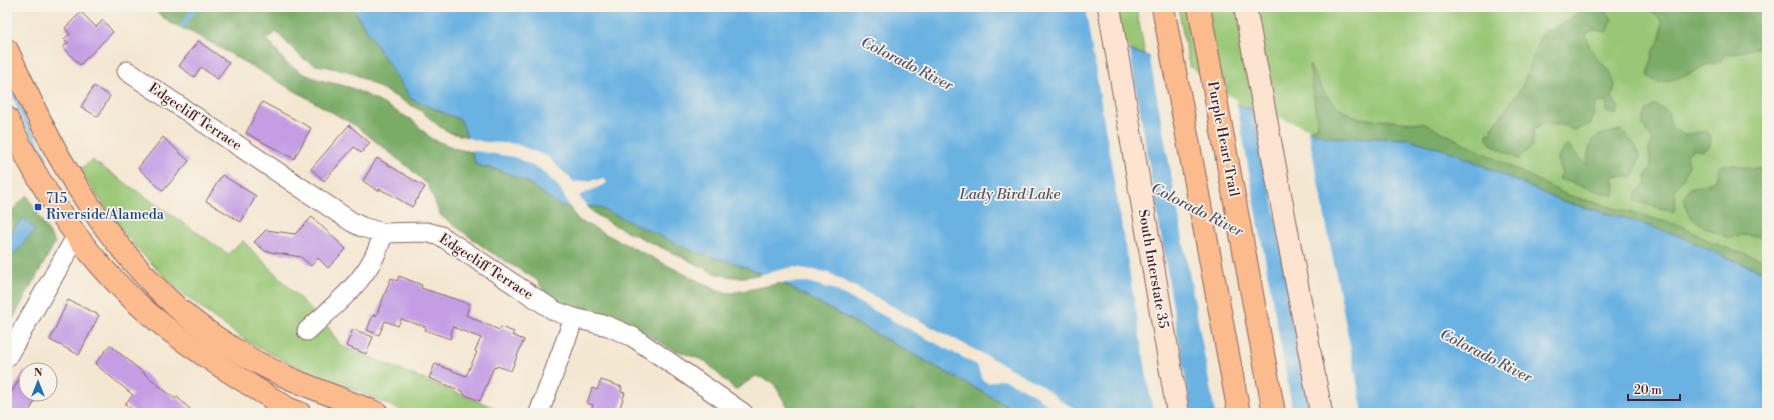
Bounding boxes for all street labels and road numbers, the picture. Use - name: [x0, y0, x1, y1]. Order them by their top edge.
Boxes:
- street label: Edgecliff Terrace: [145, 79, 245, 155]
- street label: Purple Heart Trail: [1203, 80, 1243, 198]
- street label: South Interstate 35: [1134, 208, 1172, 330]
- street label: Edgecliff Terrace: [436, 230, 536, 304]

